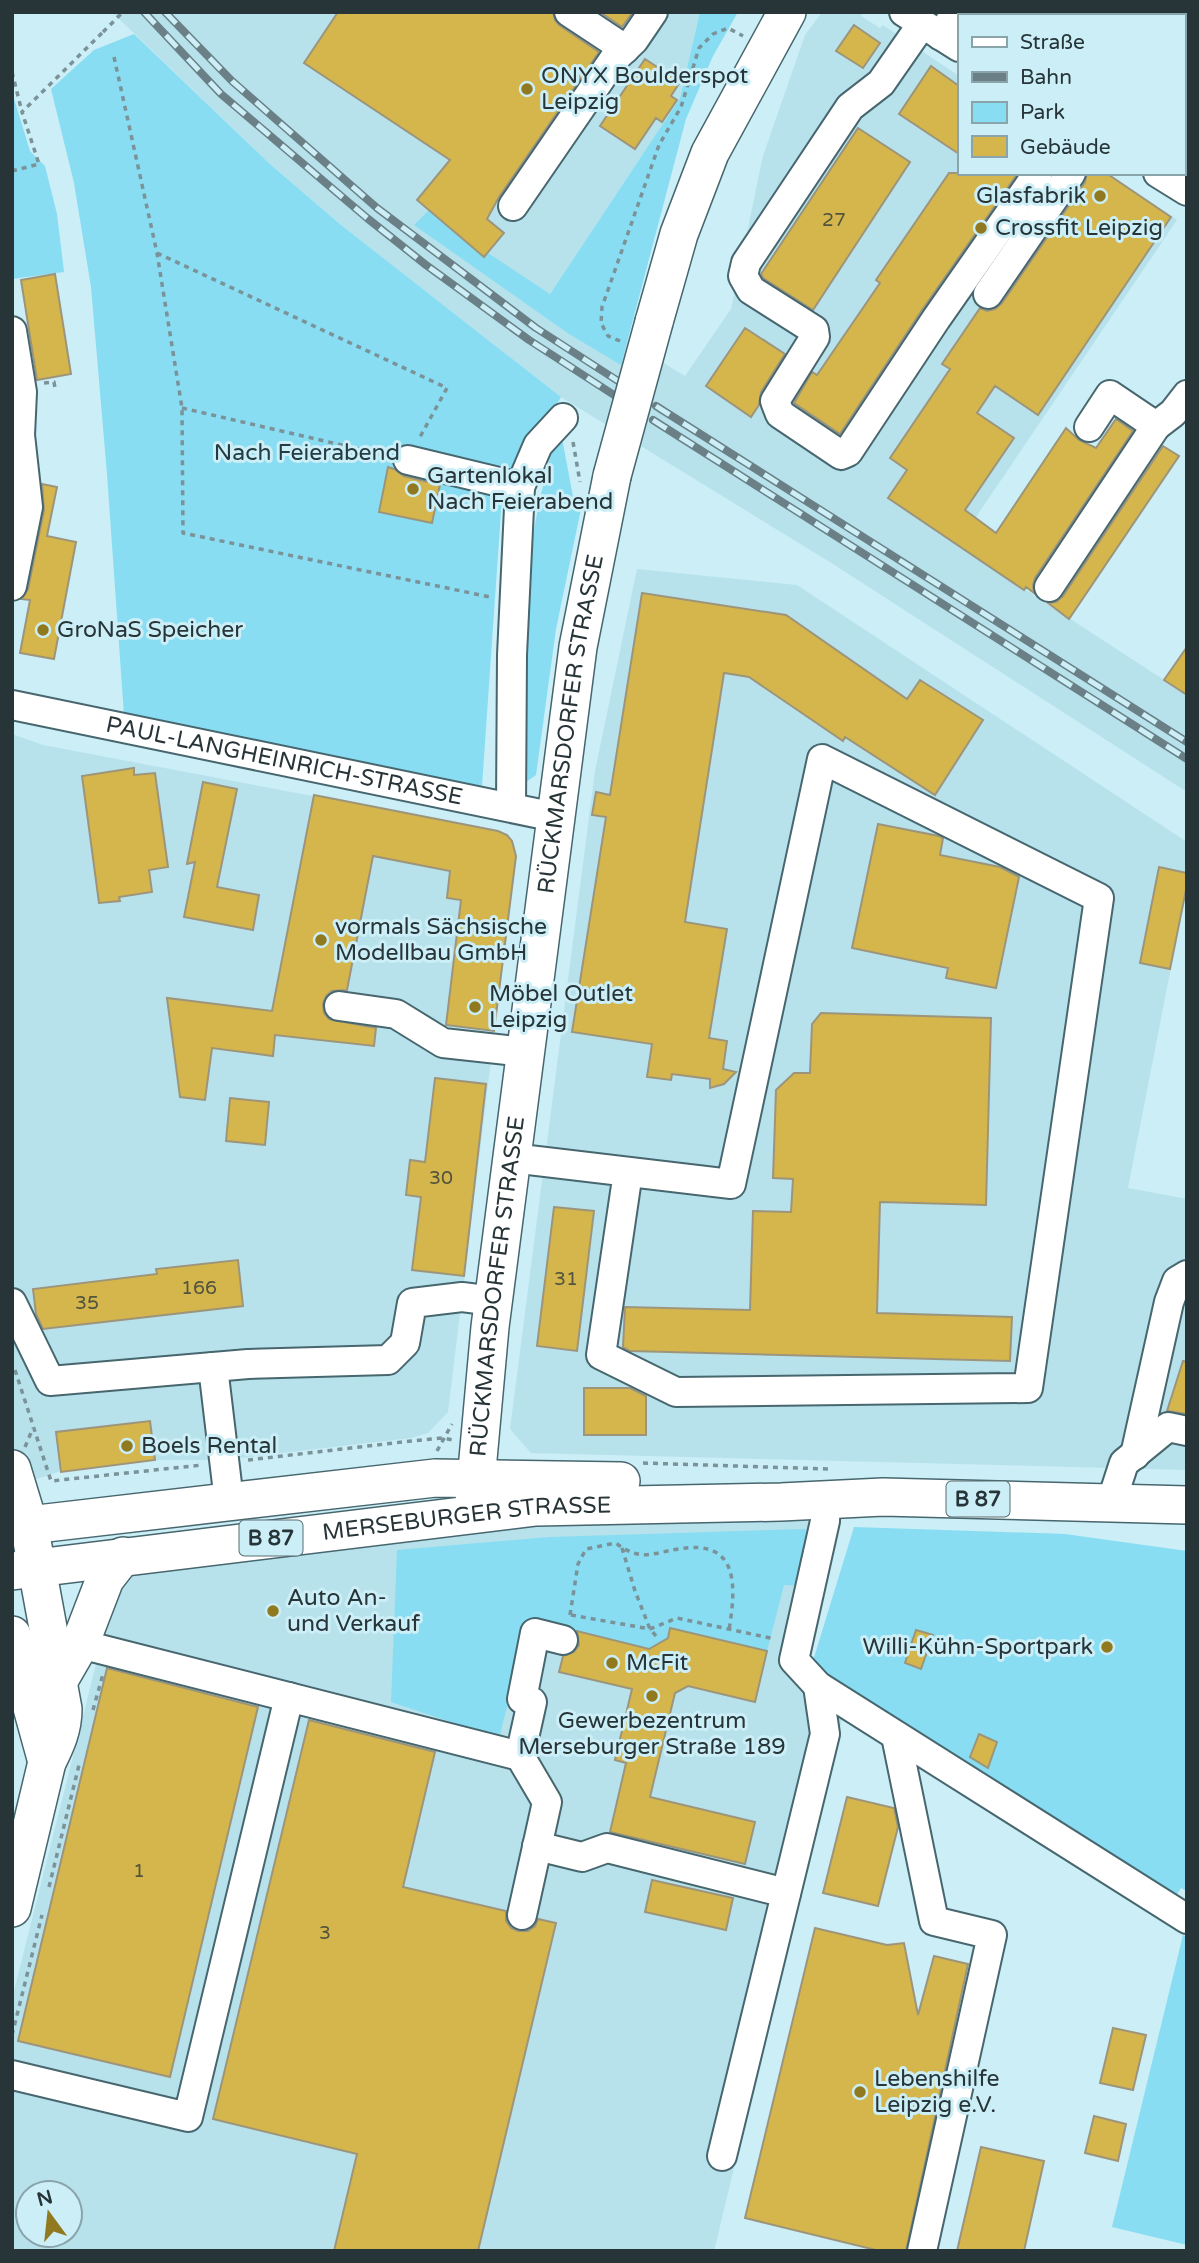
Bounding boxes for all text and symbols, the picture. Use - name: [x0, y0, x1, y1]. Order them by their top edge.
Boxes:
- legend: [958, 14, 1185, 175]
- text: Straße: [1020, 30, 1085, 55]
- place label: ONYX Boulderspot Leipzig: [541, 62, 749, 116]
- text: Bahn: [1020, 65, 1072, 90]
- marker: ONYX Boulderspot Leipzig: [519, 81, 535, 97]
- text: Park: [1020, 100, 1065, 125]
- text: Gebäude: [1020, 135, 1111, 160]
- place label: Glasfabrik: [976, 182, 1086, 210]
- marker: Glasfabrik: [1092, 188, 1108, 204]
- house number: 27: [822, 209, 846, 231]
- place label: Crossfit Leipzig: [995, 214, 1163, 242]
- marker: Crossfit Leipzig: [973, 220, 989, 236]
- park label: Nach Feierabend: [214, 439, 400, 467]
- place label: Gartenlokal Nach Feierabend: [427, 462, 613, 516]
- marker: Gartenlokal Nach Feierabend: [405, 481, 421, 497]
- street label: RÜCKMARSDORFER STRASSE: [532, 552, 610, 895]
- place label: GroNaS Speicher: [57, 616, 243, 644]
- marker: GroNaS Speicher: [35, 622, 51, 638]
- street label: PAUL-LANGHEINRICH-STRASSE: [103, 711, 465, 812]
- place label: vormals Sächsische Modellbau GmbH: [335, 913, 547, 967]
- marker: vormals Sächsische Modellbau GmbH: [313, 932, 329, 948]
- place label: Möbel Outlet Leipzig: [489, 980, 633, 1034]
- marker: Möbel Outlet Leipzig: [467, 999, 483, 1015]
- street label: RÜCKMARSDORFER STRASSE: [464, 1114, 531, 1458]
- house number: 30: [429, 1167, 453, 1189]
- house number: 31: [554, 1268, 578, 1290]
- house number: 166: [181, 1277, 217, 1299]
- house number: 35: [75, 1292, 99, 1314]
- place label: Boels Rental: [141, 1432, 277, 1460]
- marker: Boels Rental: [119, 1438, 135, 1454]
- road number: B 87: [946, 1482, 1010, 1516]
- street label: MERSEBURGER STRASSE: [321, 1491, 612, 1547]
- road number: B 87: [240, 1520, 302, 1556]
- place label: Auto An- und Verkauf: [287, 1584, 420, 1638]
- marker: Auto An- und Verkauf: [265, 1603, 281, 1619]
- place label: Willi-Kühn-Sportpark: [862, 1633, 1093, 1661]
- marker: Willi-Kühn-Sportpark: [1099, 1639, 1115, 1655]
- place label: McFit: [626, 1649, 689, 1677]
- marker: McFit: [604, 1655, 620, 1671]
- marker: Gewerbezentrum Merseburger Straße 189: [644, 1688, 660, 1704]
- place label: Gewerbezentrum Merseburger Straße 189: [518, 1707, 786, 1761]
- house number: 1: [133, 1860, 145, 1882]
- house number: 3: [319, 1922, 331, 1944]
- place label: Lebenshilfe Leipzig e.V.: [874, 2065, 999, 2119]
- marker: Lebenshilfe Leipzig e.V.: [852, 2084, 868, 2100]
- north arrow: [14, 2179, 84, 2249]
- text: N: [35, 2186, 55, 2211]

